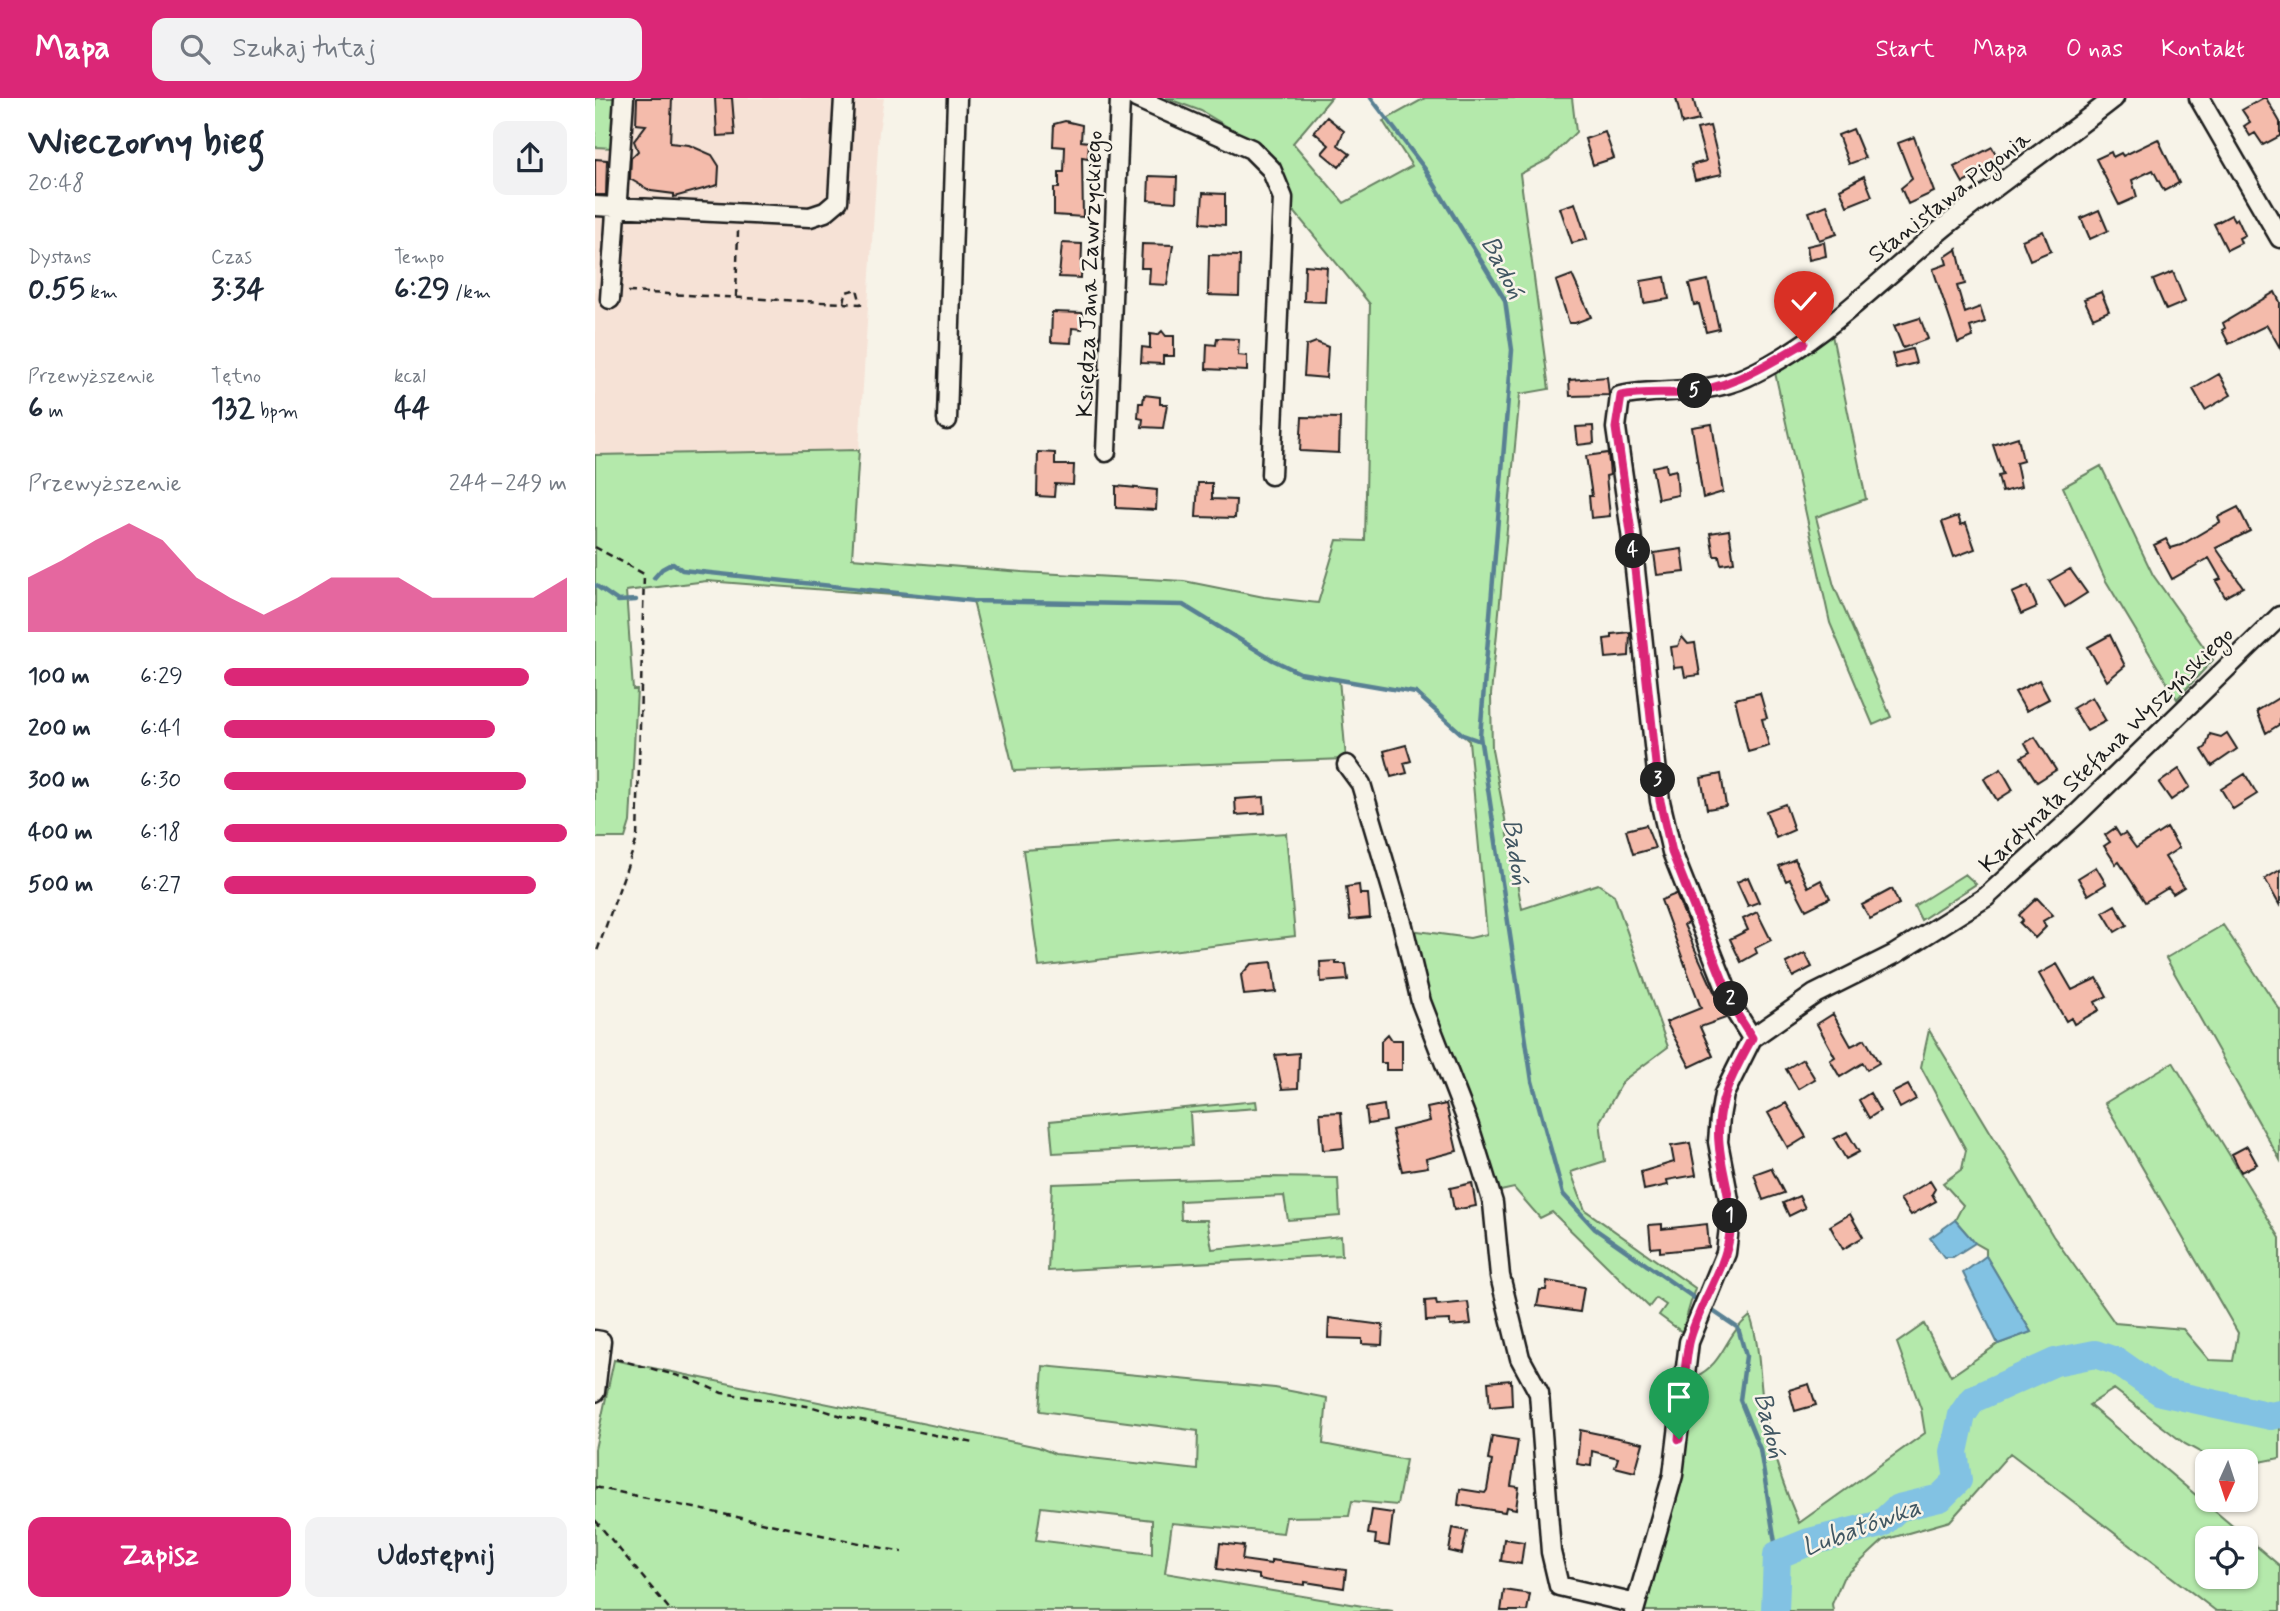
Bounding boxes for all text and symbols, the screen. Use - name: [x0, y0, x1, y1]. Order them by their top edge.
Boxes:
- search box: [152, 18, 642, 81]
- text: Mapa: [35, 27, 110, 71]
- icon: search: [176, 30, 214, 68]
- text: Szukaj tutaj: [232, 32, 376, 66]
- text: Start: [1876, 34, 1935, 65]
- text: Mapa: [1973, 34, 2028, 65]
- text: O nas: [2066, 34, 2123, 65]
- text: Kontakt: [2161, 34, 2245, 65]
- text: Wieczorny bieg: [28, 118, 265, 167]
- button: share: [493, 121, 567, 195]
- street label: Stanisława Pigonia: [1862, 124, 2039, 272]
- street label: Księdza Jana Zawrzyckiego: [1070, 130, 1113, 418]
- text: 20:48: [28, 169, 85, 199]
- water label: Badoń: [1472, 231, 1532, 305]
- text: Dystans: [28, 245, 91, 270]
- text: Czas: [211, 245, 252, 270]
- text: Tempo: [394, 245, 444, 270]
- text: 0.55: [28, 270, 85, 309]
- text: 3:34: [211, 270, 264, 309]
- text: 6:29: [394, 270, 450, 309]
- pin: [1774, 271, 1834, 343]
- text: km: [85, 280, 118, 305]
- text: /km: [450, 280, 491, 305]
- icon: check: [1785, 282, 1823, 320]
- text: Przewyższenie: [28, 364, 155, 389]
- text: Tętno: [211, 364, 261, 389]
- text: kcal: [394, 364, 426, 389]
- pin: 5: [1677, 374, 1713, 408]
- text: 5: [1689, 378, 1700, 403]
- text: 6: [28, 389, 43, 428]
- text: 132: [211, 389, 255, 428]
- text: 44: [394, 389, 430, 428]
- text: m: [43, 399, 64, 424]
- text: bpm: [255, 399, 298, 424]
- text: Przewyższenie: [28, 469, 181, 499]
- text: 244–249 m: [449, 469, 567, 499]
- pin: 4: [1615, 533, 1651, 568]
- text: 4: [1627, 538, 1638, 563]
- street label: Kardynała Stefana Wyszyńskiego: [1973, 620, 2242, 882]
- text: 100 m: [28, 662, 90, 692]
- text: 6:29: [140, 662, 183, 692]
- text: 200 m: [28, 714, 91, 744]
- text: 6:41: [140, 714, 181, 744]
- pin: 3: [1641, 762, 1675, 798]
- text: 300 m: [28, 766, 90, 796]
- text: 6:30: [140, 766, 181, 796]
- text: 3: [1653, 767, 1662, 792]
- water label: Badoń: [1493, 817, 1537, 888]
- text: 400 m: [28, 818, 93, 848]
- text: 6:18: [140, 818, 181, 848]
- text: 500 m: [28, 870, 93, 900]
- text: 6:27: [140, 870, 181, 900]
- pin: 2: [1713, 982, 1749, 1016]
- text: 2: [1726, 986, 1735, 1011]
- pin: 1: [1713, 1198, 1747, 1234]
- text: 1: [1725, 1203, 1734, 1228]
- pin: [1649, 1367, 1709, 1439]
- icon: arrive: [1660, 1378, 1698, 1416]
- water label: Badoń: [1745, 1389, 1794, 1462]
- north arrow: [2195, 1449, 2257, 1512]
- map controls: [2195, 1449, 2258, 1589]
- water label: Lubatówka: [1798, 1491, 1926, 1565]
- button: Zapisz: [28, 1517, 291, 1597]
- button: Udostępnij: [305, 1517, 567, 1597]
- button: locate: [2195, 1526, 2258, 1589]

